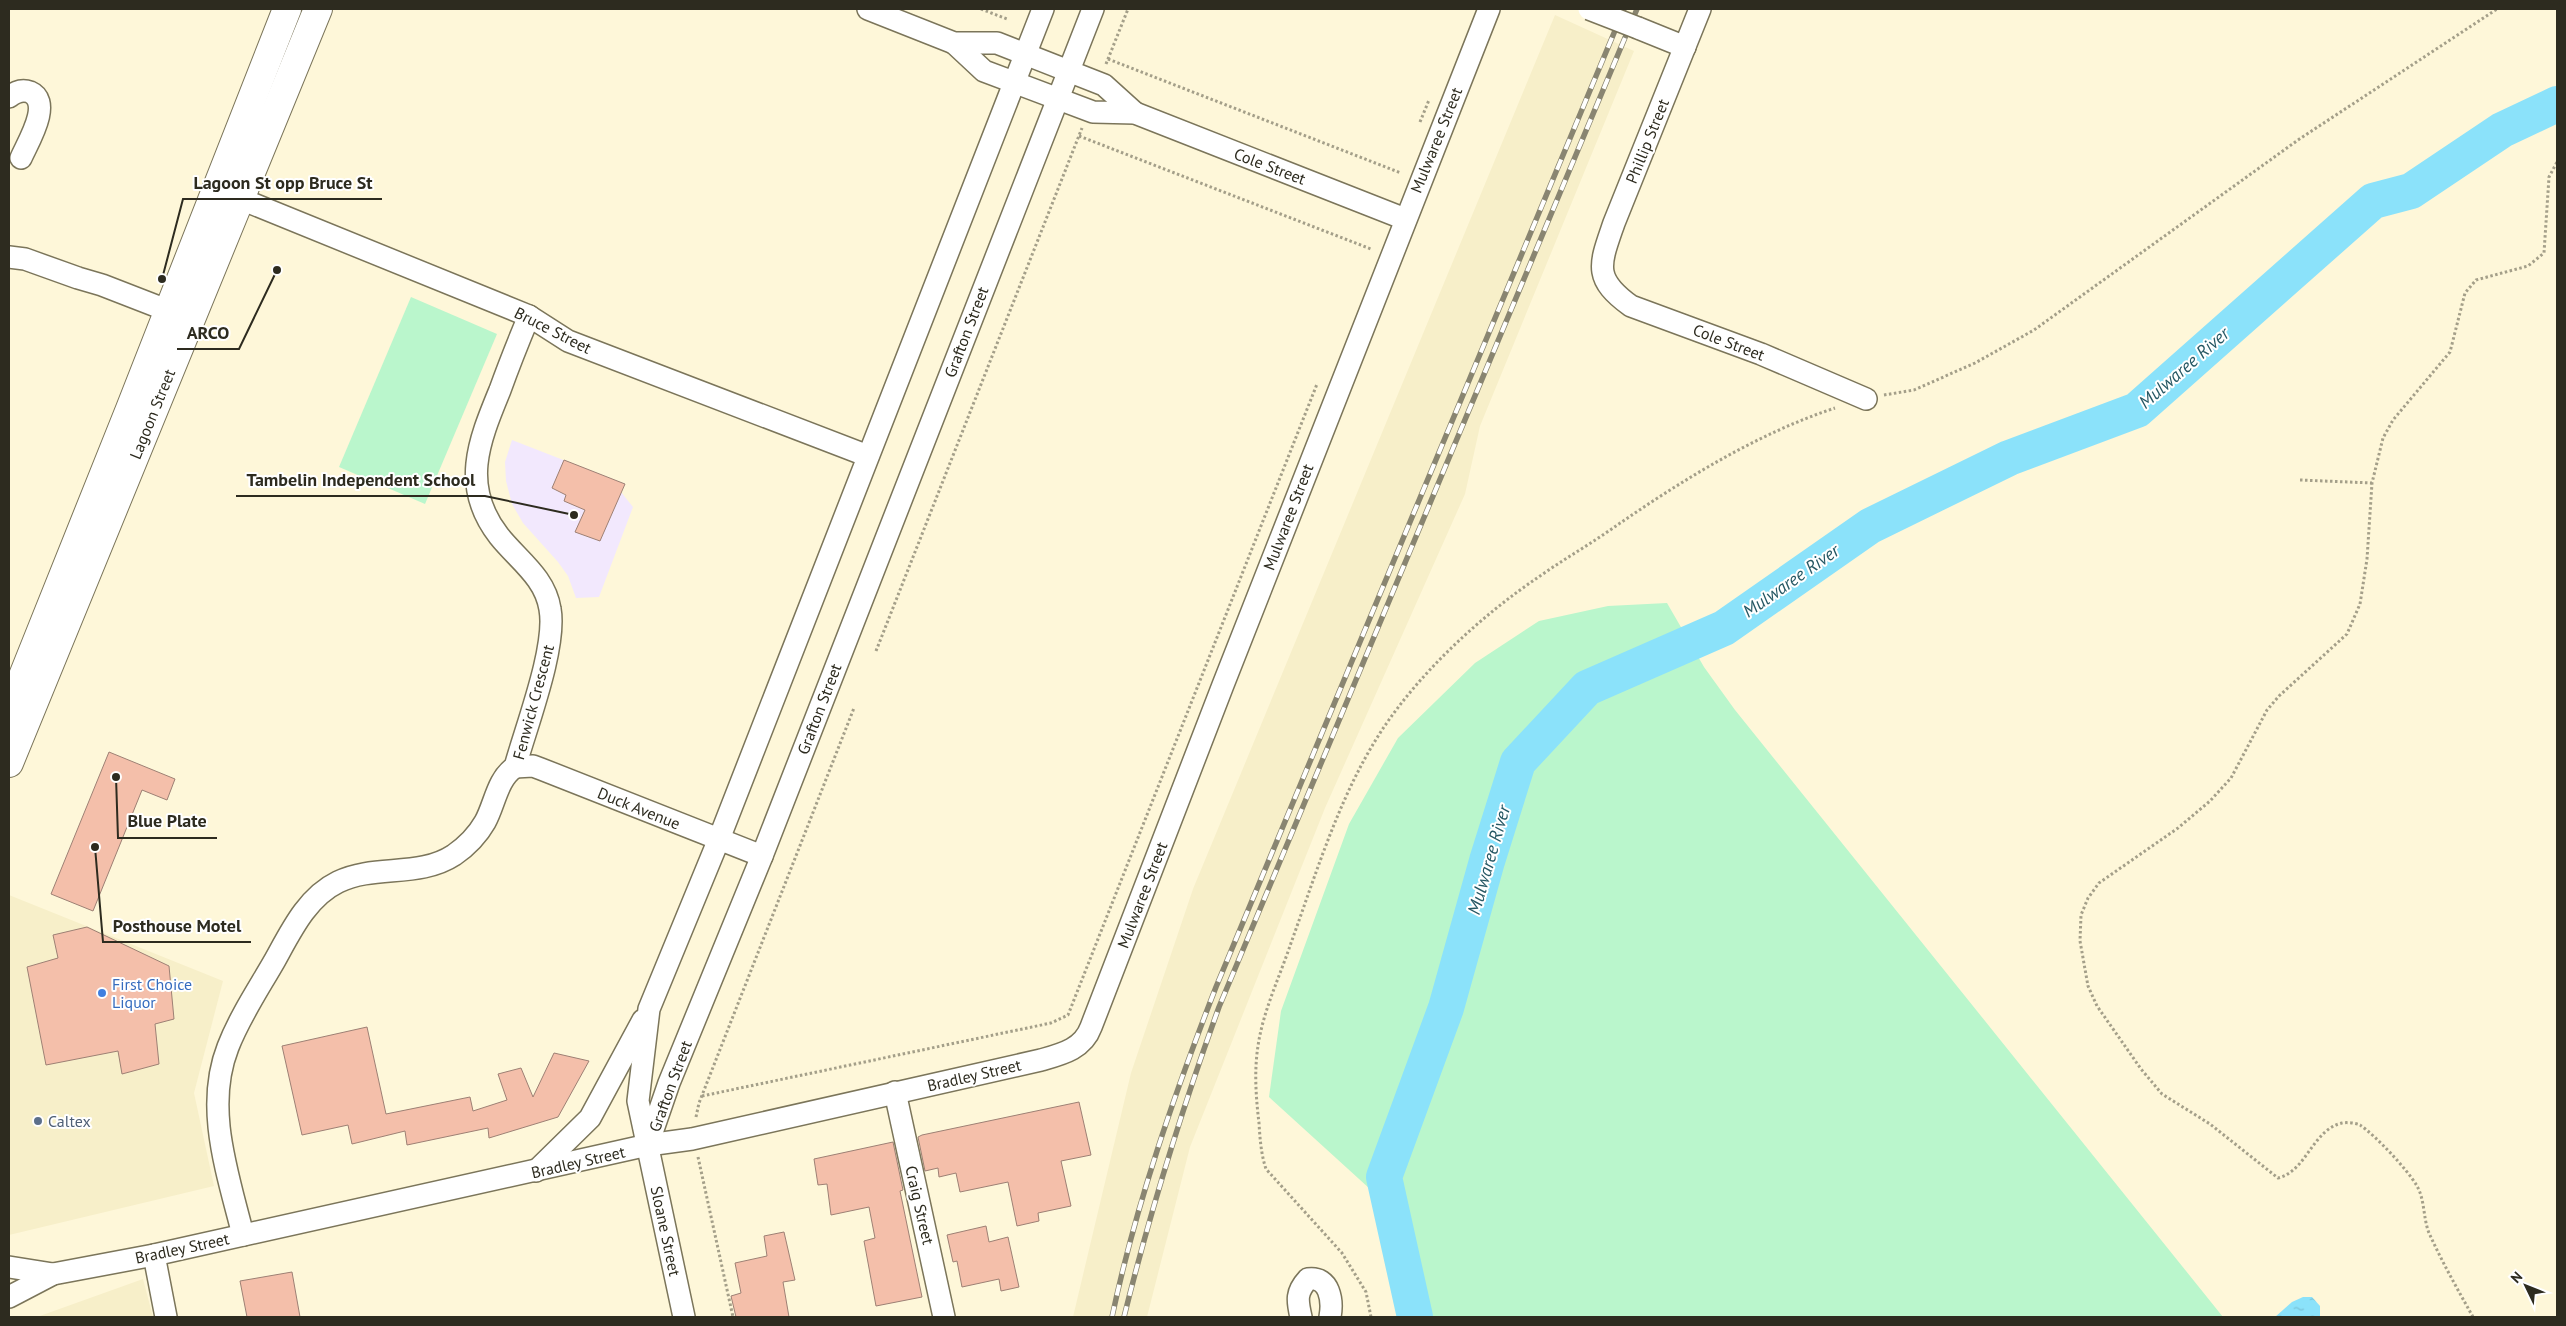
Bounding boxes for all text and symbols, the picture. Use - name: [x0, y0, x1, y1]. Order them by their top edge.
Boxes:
- street label: Mulwaree Street: [1406, 84, 1467, 196]
- street label: Phillip Street: [1621, 95, 1673, 186]
- street label: Cole Street: [1231, 143, 1309, 189]
- callout: Lagoon St opp Bruce St: [183, 166, 382, 199]
- text: Lagoon St opp Bruce St: [193, 171, 373, 194]
- street label: Grafton Street: [940, 283, 993, 380]
- street label: Bruce Street: [511, 302, 595, 358]
- callout: ARCO: [177, 316, 239, 349]
- street label: Cole Street: [1690, 319, 1768, 365]
- text: ARCO: [187, 321, 229, 344]
- water label: Mulwaree River: [2134, 321, 2235, 413]
- street label: Lagoon Street: [125, 365, 179, 462]
- street label: Mulwaree Street: [1259, 460, 1318, 573]
- callout: Tambelin Independent School: [236, 463, 485, 496]
- text: Tambelin Independent School: [247, 468, 476, 491]
- water label: Mulwaree River: [1738, 538, 1844, 622]
- street label: Fenwick Crescent: [508, 642, 558, 762]
- street label: Grafton Street: [793, 660, 846, 757]
- street label: Duck Avenue: [595, 782, 683, 834]
- water label: Mulwaree River: [1462, 801, 1515, 917]
- callout: Blue Plate: [118, 805, 217, 838]
- text: Blue Plate: [127, 809, 207, 832]
- street label: Mulwaree Street: [1113, 838, 1172, 951]
- callout: Posthouse Motel: [103, 909, 251, 942]
- text: Posthouse Motel: [113, 914, 242, 937]
- place label: First Choice Liquor: [112, 974, 192, 1012]
- marker: First Choice Liquor: [96, 987, 108, 999]
- street label: Grafton Street: [644, 1037, 696, 1134]
- street label: Bradley Street: [925, 1054, 1023, 1096]
- place label: Caltex: [48, 1111, 91, 1131]
- marker: Caltex: [32, 1115, 44, 1127]
- street label: Bradley Street: [529, 1141, 627, 1183]
- street label: Craig Street: [901, 1164, 939, 1247]
- street label: Sloane Street: [647, 1184, 685, 1278]
- street label: Bradley Street: [133, 1228, 231, 1268]
- north arrow: [2501, 1261, 2551, 1311]
- text: N: [2507, 1268, 2526, 1287]

